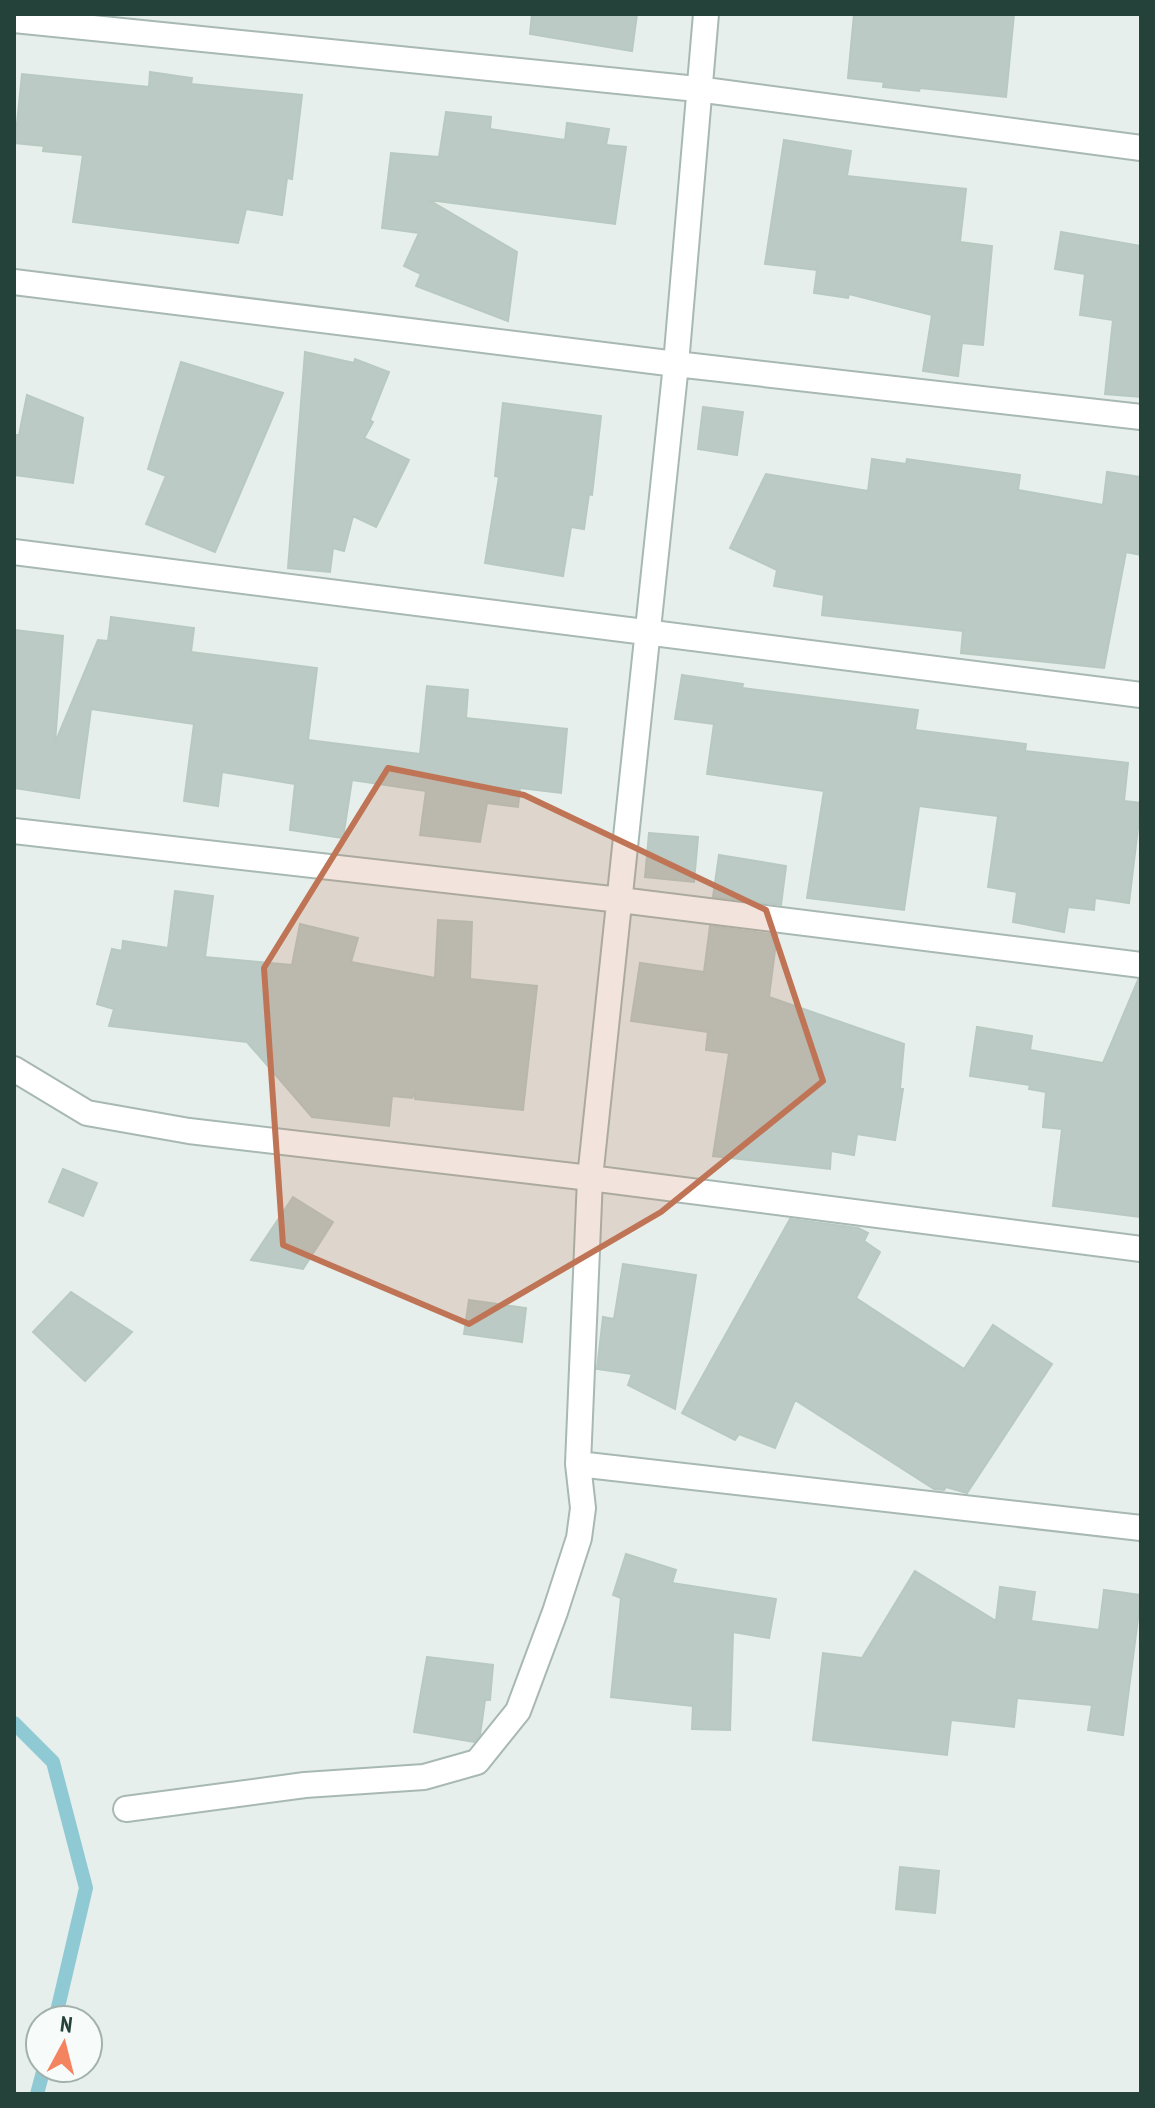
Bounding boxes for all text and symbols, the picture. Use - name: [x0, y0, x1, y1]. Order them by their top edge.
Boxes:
- north arrow: [24, 2004, 104, 2084]
- text: N: [59, 2010, 74, 2039]

